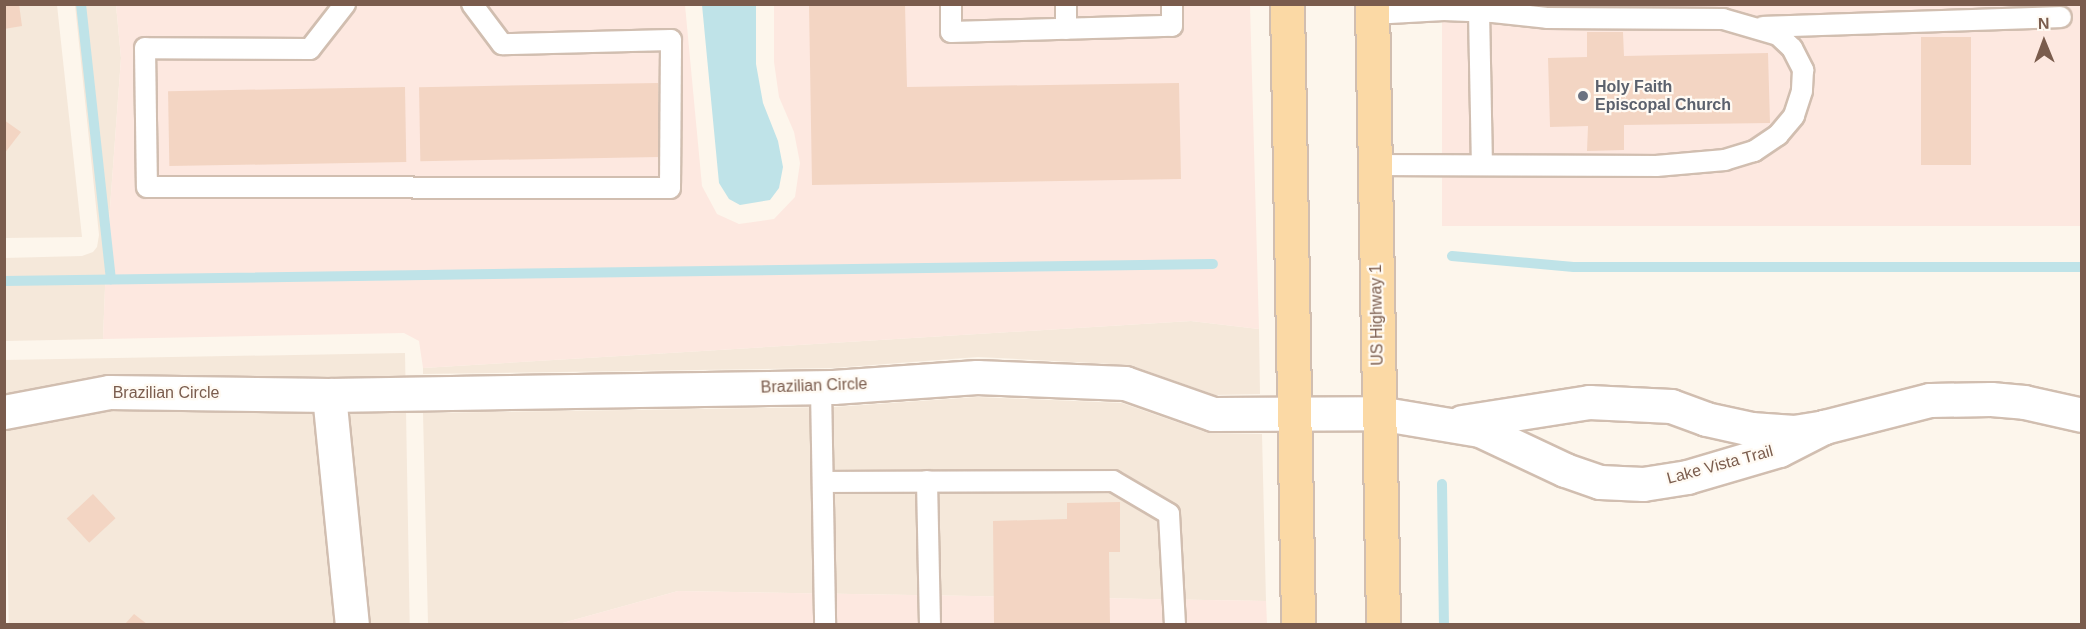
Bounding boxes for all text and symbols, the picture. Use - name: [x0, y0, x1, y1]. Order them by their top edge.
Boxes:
- north arrow: [2014, 12, 2074, 72]
- text: N: [2038, 15, 2050, 32]
- place label: Holy Faith Episcopal Church: [1595, 77, 1731, 115]
- marker: Holy Faith Episcopal Church: [1576, 89, 1590, 103]
- street label: US Highway 1: [1367, 264, 1387, 366]
- street label: Brazilian Circle: [760, 375, 868, 397]
- street label: Brazilian Circle: [113, 383, 219, 403]
- street label: Lake Vista Trail: [1665, 442, 1775, 488]

